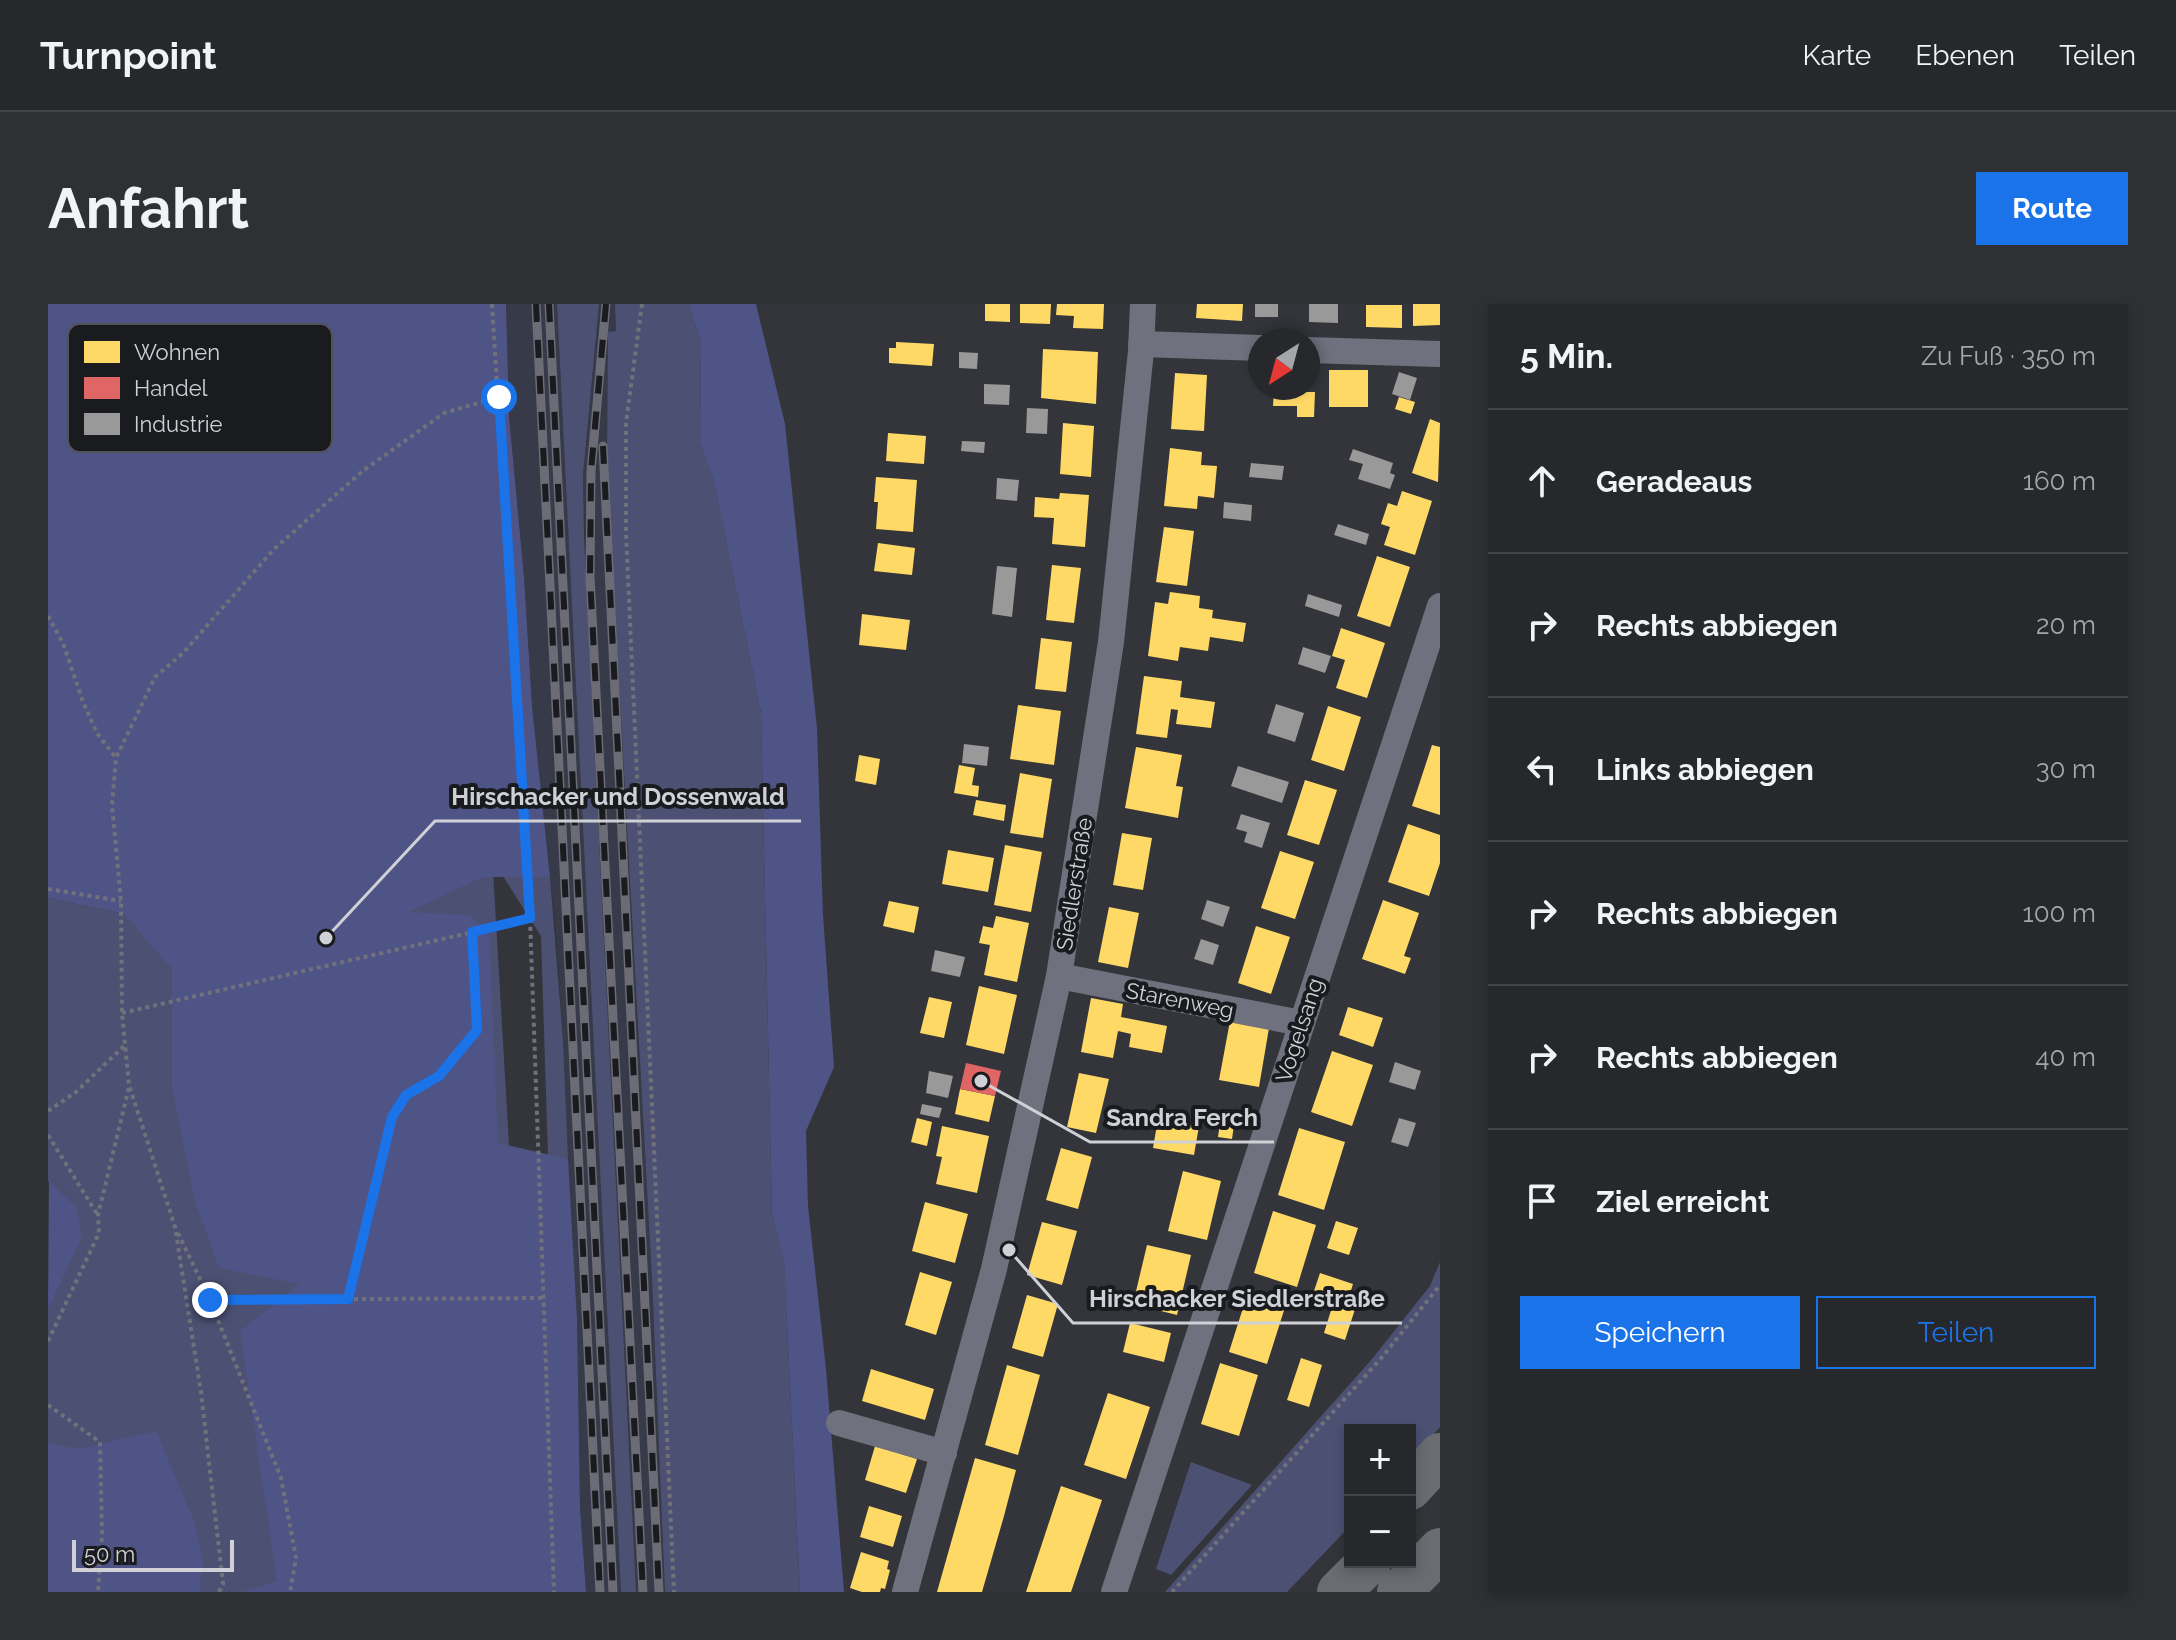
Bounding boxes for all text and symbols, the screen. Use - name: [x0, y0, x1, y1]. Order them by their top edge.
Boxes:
- text: Turnpoint: [40, 33, 217, 78]
- text: Karte: [1803, 39, 1871, 72]
- text: Ebenen: [1915, 39, 2015, 72]
- text: Teilen: [2059, 39, 2136, 72]
- button: Route: [1976, 172, 2128, 245]
- text: Anfahrt: [48, 175, 249, 241]
- legend: [68, 324, 332, 452]
- north arrow: [1248, 328, 1320, 400]
- text: 5 Min.: [1520, 336, 1613, 376]
- text: Wohnen: [134, 339, 220, 365]
- text: Zu Fuß · 350 m: [1921, 341, 2096, 371]
- text: Handel: [134, 375, 208, 401]
- route start: [481, 379, 517, 415]
- text: Industrie: [134, 411, 223, 437]
- icon: ahead: [1520, 459, 1564, 503]
- text: Geradeaus: [1596, 464, 1752, 499]
- text: 160 m: [2023, 466, 2096, 496]
- icon: right: [1520, 603, 1564, 647]
- text: Rechts abbiegen: [1596, 608, 1838, 643]
- text: 20 m: [2036, 610, 2096, 640]
- icon: left: [1520, 747, 1564, 791]
- text: Links abbiegen: [1596, 752, 1814, 787]
- text: 30 m: [2036, 754, 2096, 784]
- callout: Hirschacker und Dossenwald: [435, 773, 801, 821]
- text: Hirschacker und Dossenwald: [451, 782, 785, 811]
- street label: Siedlerstraße: [1051, 816, 1097, 952]
- icon: right: [1520, 891, 1564, 935]
- text: Rechts abbiegen: [1596, 896, 1838, 931]
- text: 100 m: [2023, 898, 2096, 928]
- street label: Vogelsang: [1270, 975, 1328, 1085]
- street label: Starenweg: [1124, 977, 1236, 1023]
- icon: right: [1520, 1035, 1564, 1079]
- text: Rechts abbiegen: [1596, 1040, 1838, 1075]
- text: 40 m: [2035, 1042, 2096, 1072]
- callout: Sandra Ferch: [1090, 1094, 1274, 1142]
- text: Sandra Ferch: [1106, 1103, 1258, 1132]
- icon: arrive: [1520, 1179, 1564, 1223]
- text: Ziel erreicht: [1596, 1184, 1769, 1219]
- callout: Hirschacker Siedlerstraße: [1073, 1275, 1402, 1323]
- route end: [192, 1282, 228, 1318]
- text: Hirschacker Siedlerstraße: [1089, 1284, 1385, 1313]
- button: Speichern: [1520, 1296, 1800, 1369]
- button: Teilen: [1816, 1296, 2096, 1369]
- map controls: [1344, 1424, 1416, 1568]
- button: +: [1344, 1424, 1416, 1496]
- button: −: [1344, 1496, 1416, 1568]
- scale bar: [72, 1536, 234, 1572]
- text: 50 m: [84, 1541, 135, 1567]

